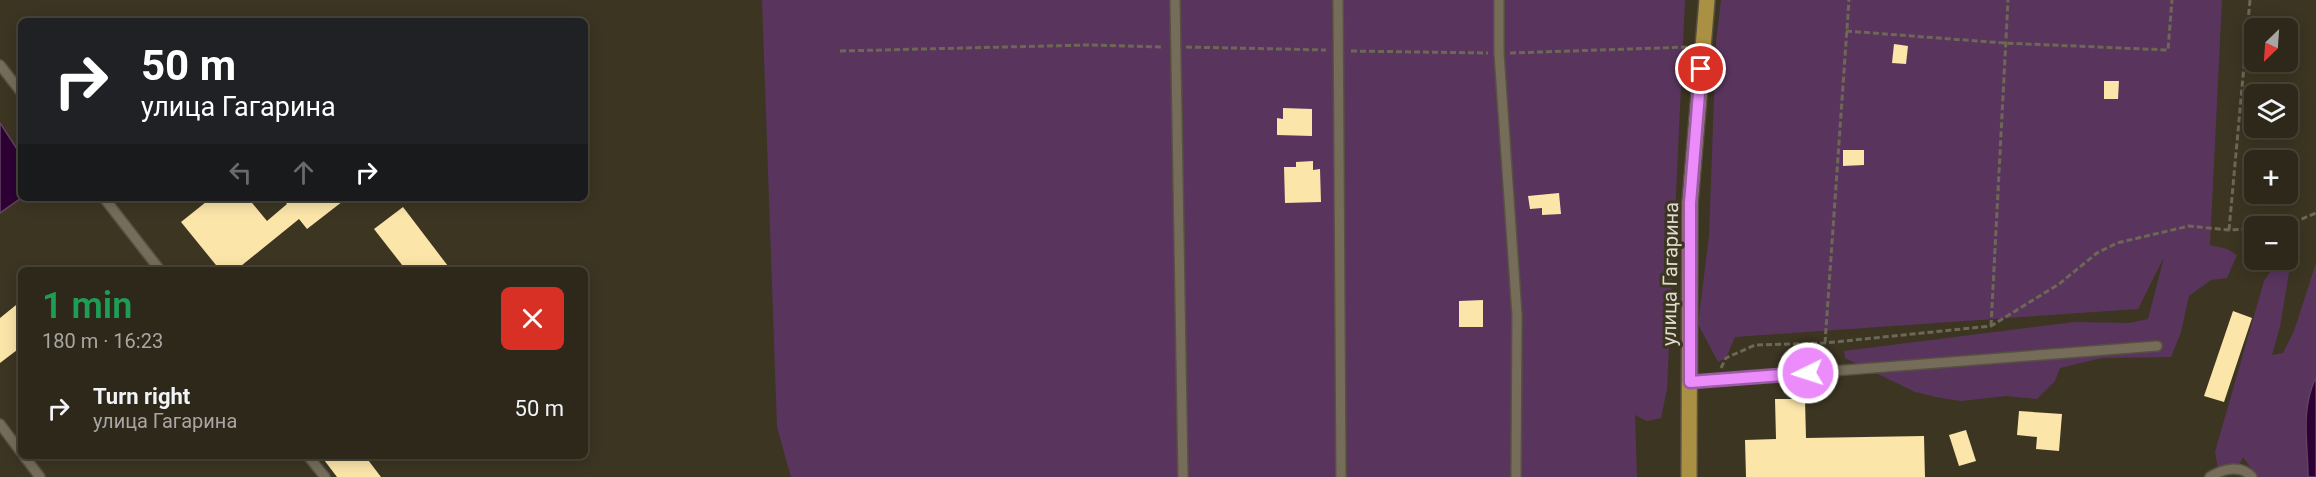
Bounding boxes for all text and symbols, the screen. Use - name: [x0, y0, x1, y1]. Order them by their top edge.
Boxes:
- north arrow: [2244, 18, 2298, 72]
- map controls: [2244, 18, 2298, 270]
- text: 50 m: [141, 41, 236, 90]
- icon: right: [42, 42, 120, 120]
- pin: [1675, 43, 1726, 94]
- icon: arrive: [1684, 52, 1717, 85]
- button: layers: [2244, 84, 2298, 138]
- text: улица Гагарина: [141, 91, 336, 123]
- button: +: [2244, 150, 2298, 204]
- icon: left: [224, 156, 257, 189]
- icon: ahead: [287, 156, 320, 189]
- icon: right: [350, 156, 383, 189]
- street label: улица Гагарина: [1657, 202, 1683, 346]
- button: −: [2244, 216, 2298, 270]
- text: 1 min: [42, 285, 132, 327]
- button: close: [501, 287, 564, 350]
- text: 180 m · 16:23: [42, 329, 163, 353]
- position arrow: [1776, 341, 1840, 405]
- text: Turn right: [93, 384, 190, 409]
- icon: right: [42, 392, 75, 425]
- text: 50 m: [515, 396, 564, 421]
- text: улица Гагарина: [93, 409, 237, 433]

